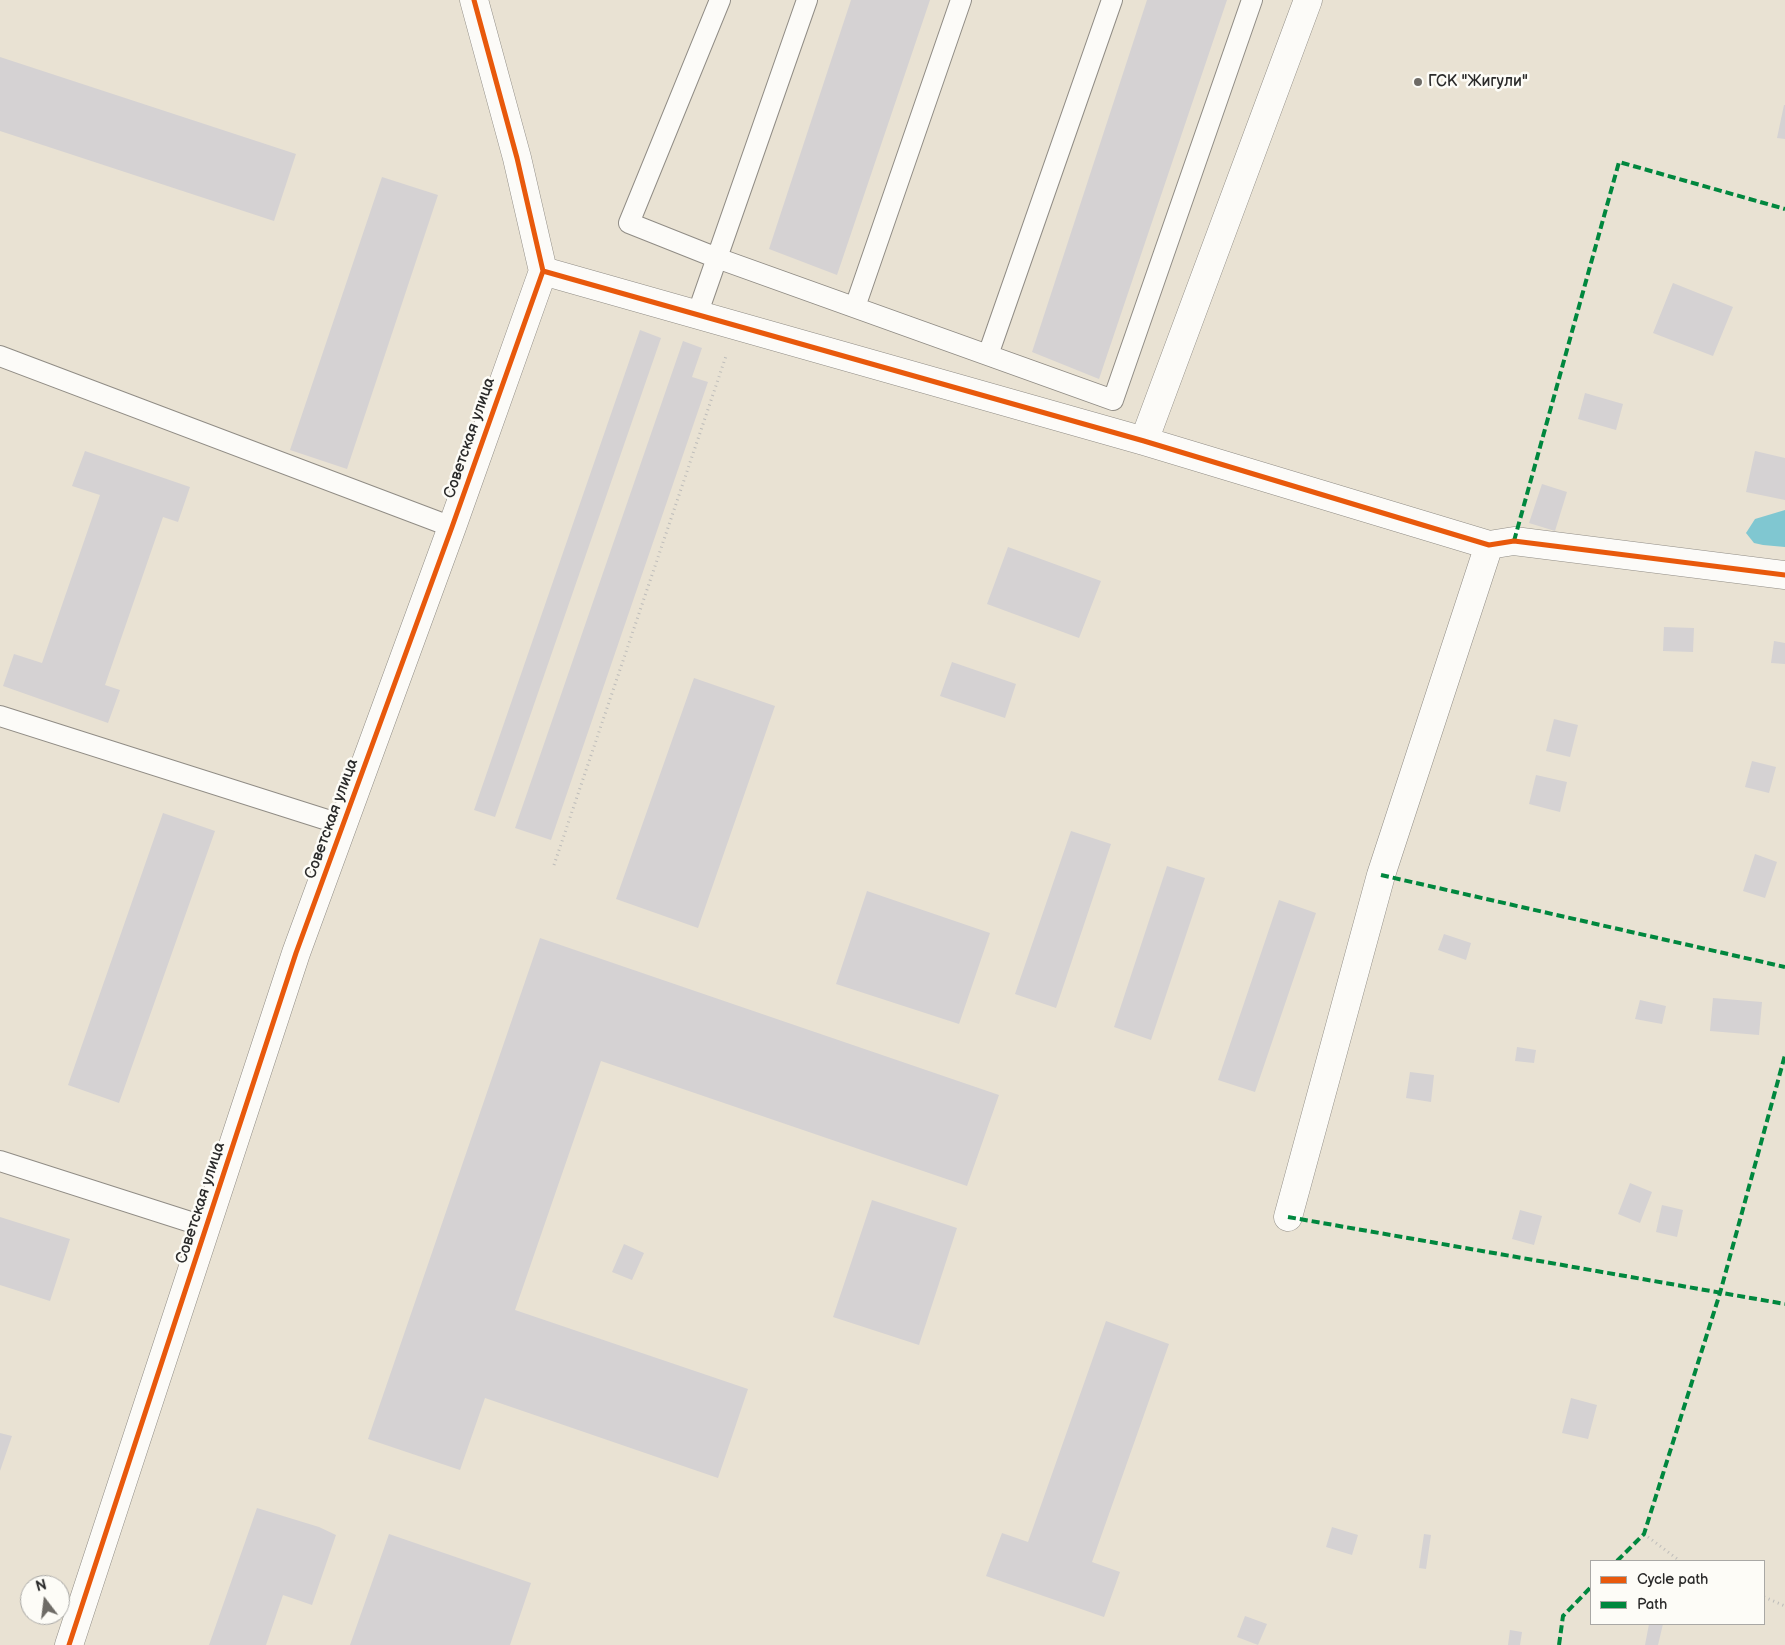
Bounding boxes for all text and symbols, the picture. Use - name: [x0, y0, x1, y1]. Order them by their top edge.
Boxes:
- place label: ГСК "Жигули": [1428, 72, 1528, 92]
- marker: ГСК "Жигули": [1412, 76, 1424, 88]
- street label: Советская улица: [440, 375, 500, 501]
- street label: Советская улица: [301, 756, 363, 882]
- street label: Советская улица: [172, 1140, 230, 1266]
- legend: [1590, 1560, 1765, 1625]
- text: Cycle path: [1637, 1570, 1708, 1589]
- north arrow: [20, 1575, 70, 1625]
- text: N: [34, 1576, 49, 1596]
- text: Path: [1637, 1595, 1667, 1614]

